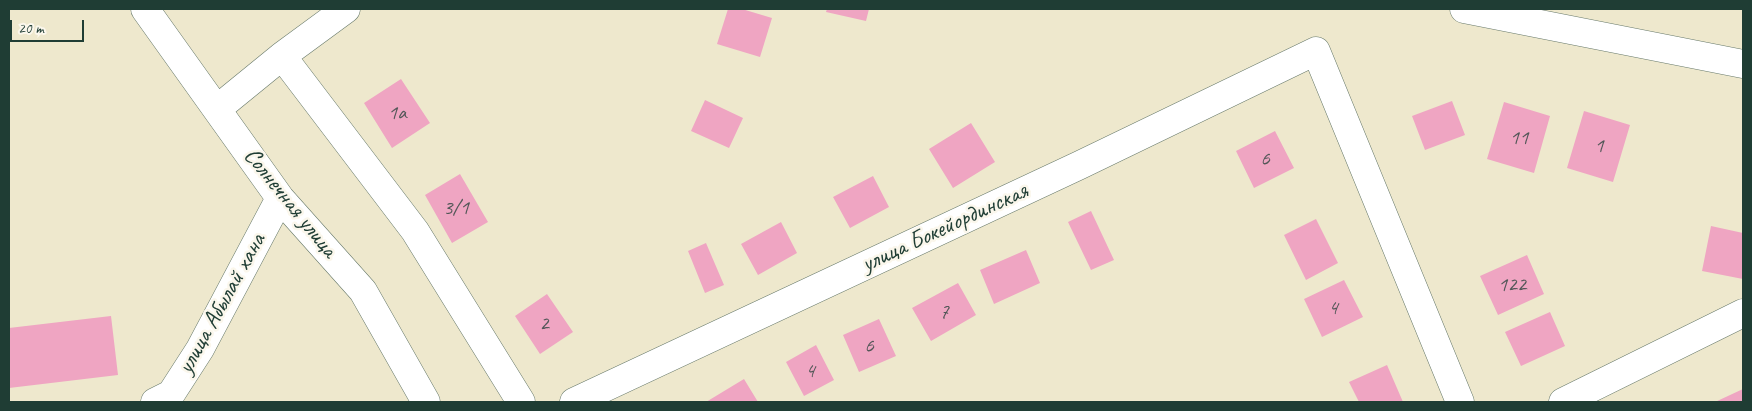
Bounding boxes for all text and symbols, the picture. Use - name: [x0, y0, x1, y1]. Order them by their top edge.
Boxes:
- scale bar: [12, 10, 86, 42]
- text: 20 m: [18, 19, 44, 38]
- house number: 1а: [388, 100, 406, 126]
- house number: 11: [1510, 125, 1528, 151]
- house number: 1: [1594, 133, 1604, 159]
- street label: Солнечная улица: [237, 142, 343, 264]
- house number: 6: [1260, 146, 1270, 172]
- street label: улица Бокейординская: [857, 177, 1033, 279]
- house number: 3/1: [443, 195, 469, 221]
- street label: улица Абылай хана: [172, 229, 272, 379]
- house number: 122: [1498, 272, 1526, 298]
- house number: 4: [1328, 295, 1338, 321]
- house number: 7: [939, 299, 949, 325]
- house number: 2: [539, 311, 549, 337]
- house number: 6: [864, 333, 874, 359]
- house number: 4: [805, 358, 815, 384]

